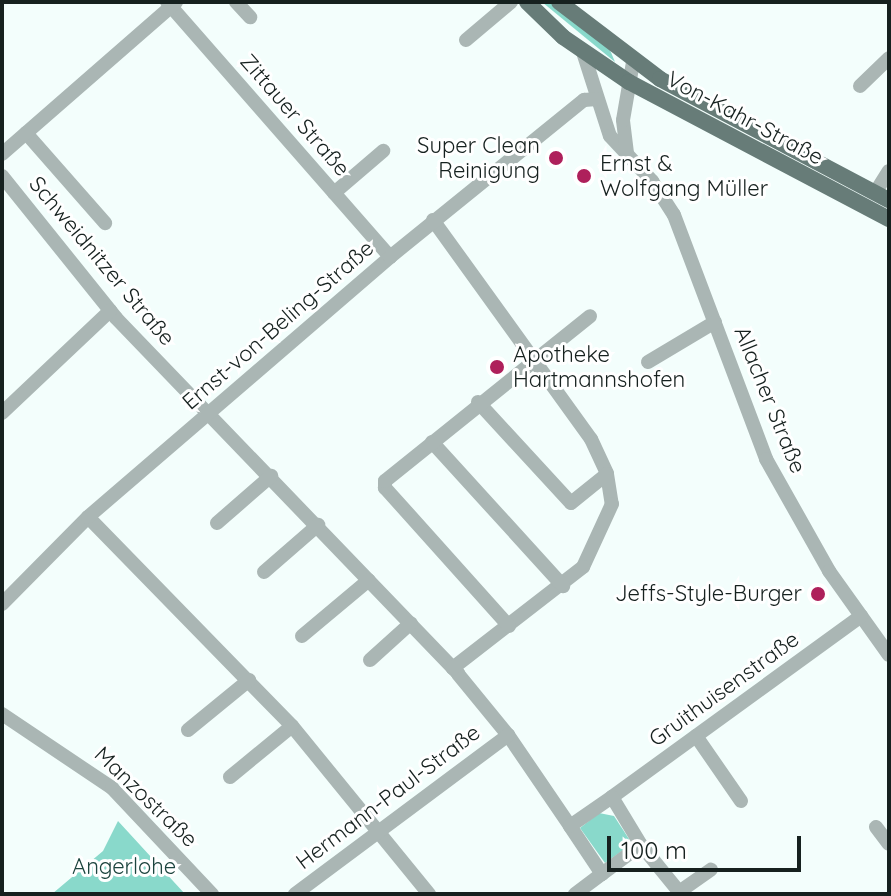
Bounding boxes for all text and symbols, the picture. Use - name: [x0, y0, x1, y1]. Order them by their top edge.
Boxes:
- street label: Zittauer Straße: [235, 48, 355, 182]
- street label: Von-Kahr-Straße: [662, 66, 828, 170]
- place label: Super Clean Reinigung: [417, 132, 540, 184]
- marker: Super Clean Reinigung: [547, 149, 565, 167]
- place label: Ernst & Wolfgang Müller: [600, 150, 768, 202]
- marker: Ernst & Wolfgang Müller: [575, 167, 593, 185]
- street label: Schweidnitzer Straße: [24, 171, 180, 351]
- street label: Ernst-von-Beling-Straße: [177, 235, 379, 415]
- street label: Allacher Straße: [729, 323, 811, 477]
- place label: Apotheke Hartmannshofen: [513, 341, 685, 392]
- marker: Apotheke Hartmannshofen: [488, 358, 506, 376]
- place label: Jeffs-Style-Burger: [615, 581, 802, 607]
- marker: Jeffs-Style-Burger: [809, 585, 827, 603]
- street label: Gruithuisenstraße: [644, 626, 804, 752]
- street label: Hermann-Paul-Straße: [291, 719, 485, 875]
- street label: Manzostraße: [89, 741, 203, 853]
- scale bar: [611, 820, 805, 870]
- text: 100 m: [621, 835, 687, 865]
- park label: Angerlohe: [72, 854, 176, 880]

